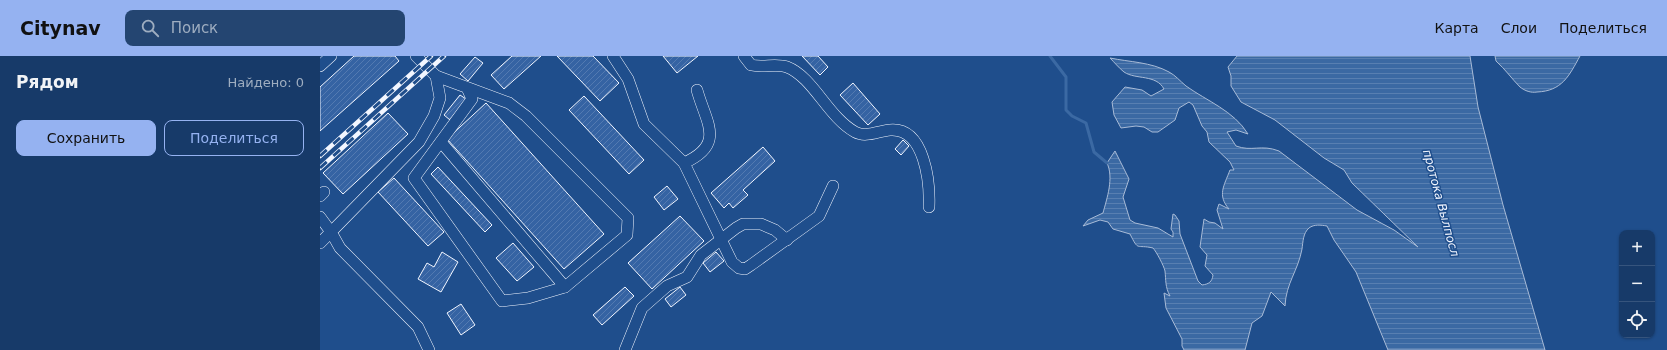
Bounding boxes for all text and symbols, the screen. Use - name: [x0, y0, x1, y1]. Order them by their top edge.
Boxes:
- search box: [125, 10, 405, 46]
- text: Citynav: [20, 17, 101, 39]
- icon: search: [139, 17, 161, 39]
- text: Поиск: [171, 19, 218, 37]
- text: Карта: [1435, 20, 1479, 36]
- text: Слои: [1501, 20, 1537, 36]
- text: Поделиться: [1559, 20, 1647, 36]
- text: Рядом: [16, 72, 79, 92]
- text: Найдено: 0: [228, 75, 304, 90]
- button: Сохранить: [16, 120, 156, 156]
- button: Поделиться: [164, 120, 304, 156]
- water label: протока Вылпосл: [1420, 148, 1462, 258]
- map controls: [1619, 230, 1655, 338]
- button: +: [1619, 230, 1655, 266]
- button: −: [1619, 266, 1655, 302]
- button: locate: [1619, 302, 1655, 338]

